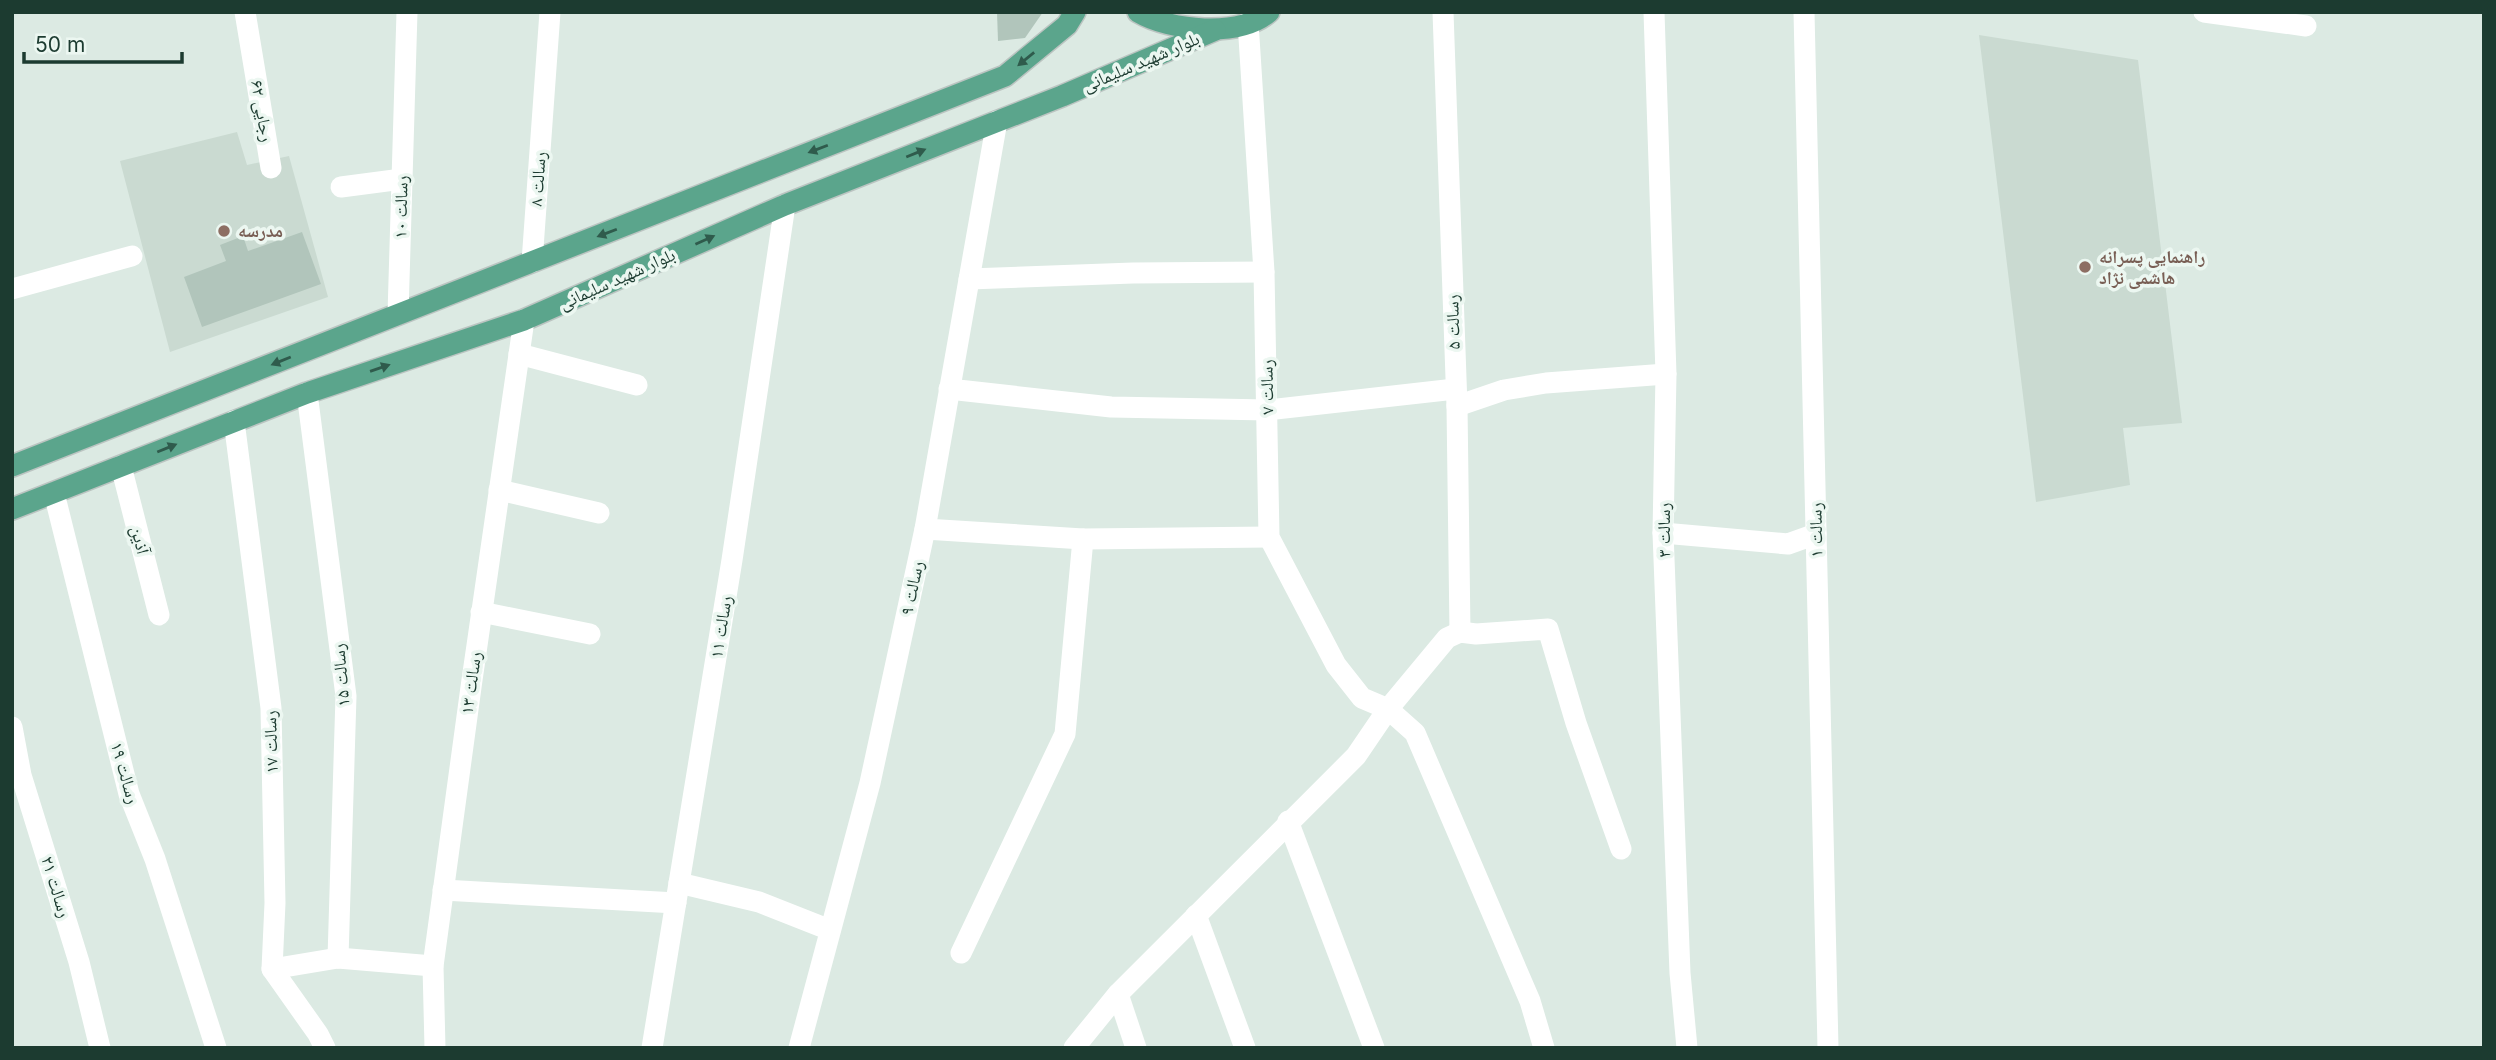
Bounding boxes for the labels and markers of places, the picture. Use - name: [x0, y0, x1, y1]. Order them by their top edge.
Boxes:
- place label: مدرسه: [238, 220, 283, 241]
- marker: مدرسه: [216, 223, 232, 239]
- place label: راهنمایی پسرانه هاشمی نژاد: [2099, 246, 2205, 289]
- marker: راهنمایی پسرانه هاشمی نژاد: [2077, 259, 2093, 275]

